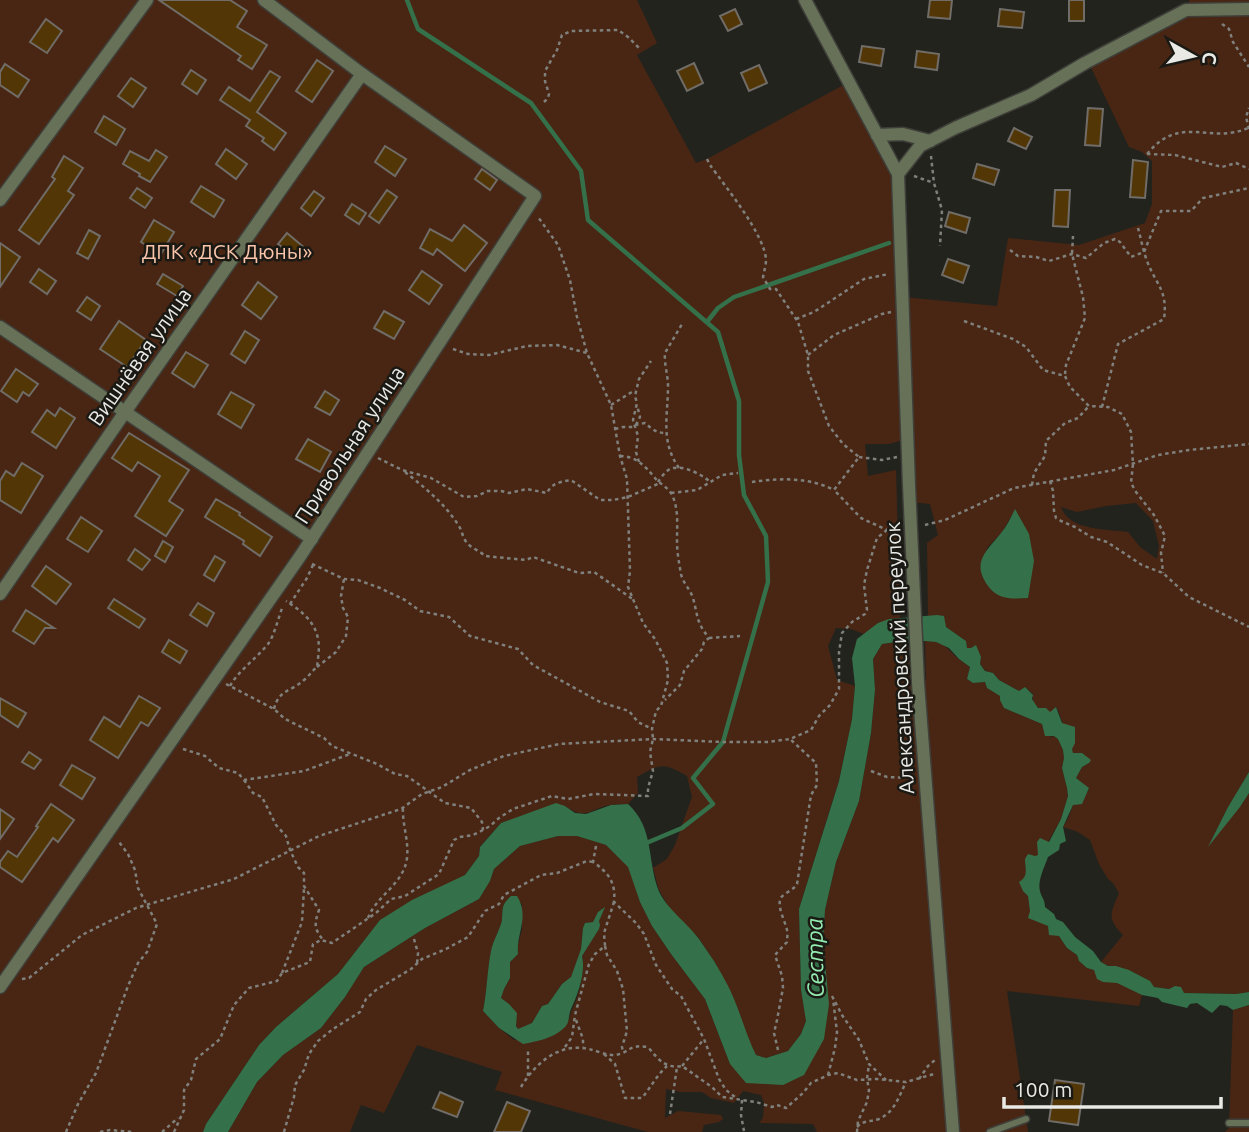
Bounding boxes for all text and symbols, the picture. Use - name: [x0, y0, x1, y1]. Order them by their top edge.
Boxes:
- north arrow: [1158, 21, 1228, 91]
- text: С: [1198, 51, 1222, 66]
- park label: ДПК «ДСК Дюны»: [142, 239, 312, 263]
- street label: Вишнёвая улица: [83, 283, 196, 430]
- street label: Привольная улица: [289, 361, 409, 528]
- street label: Александровский переулок: [880, 521, 918, 795]
- water label: Сестра: [801, 918, 828, 998]
- scale bar: [1004, 1066, 1221, 1110]
- text: 100 m: [1014, 1077, 1072, 1101]

